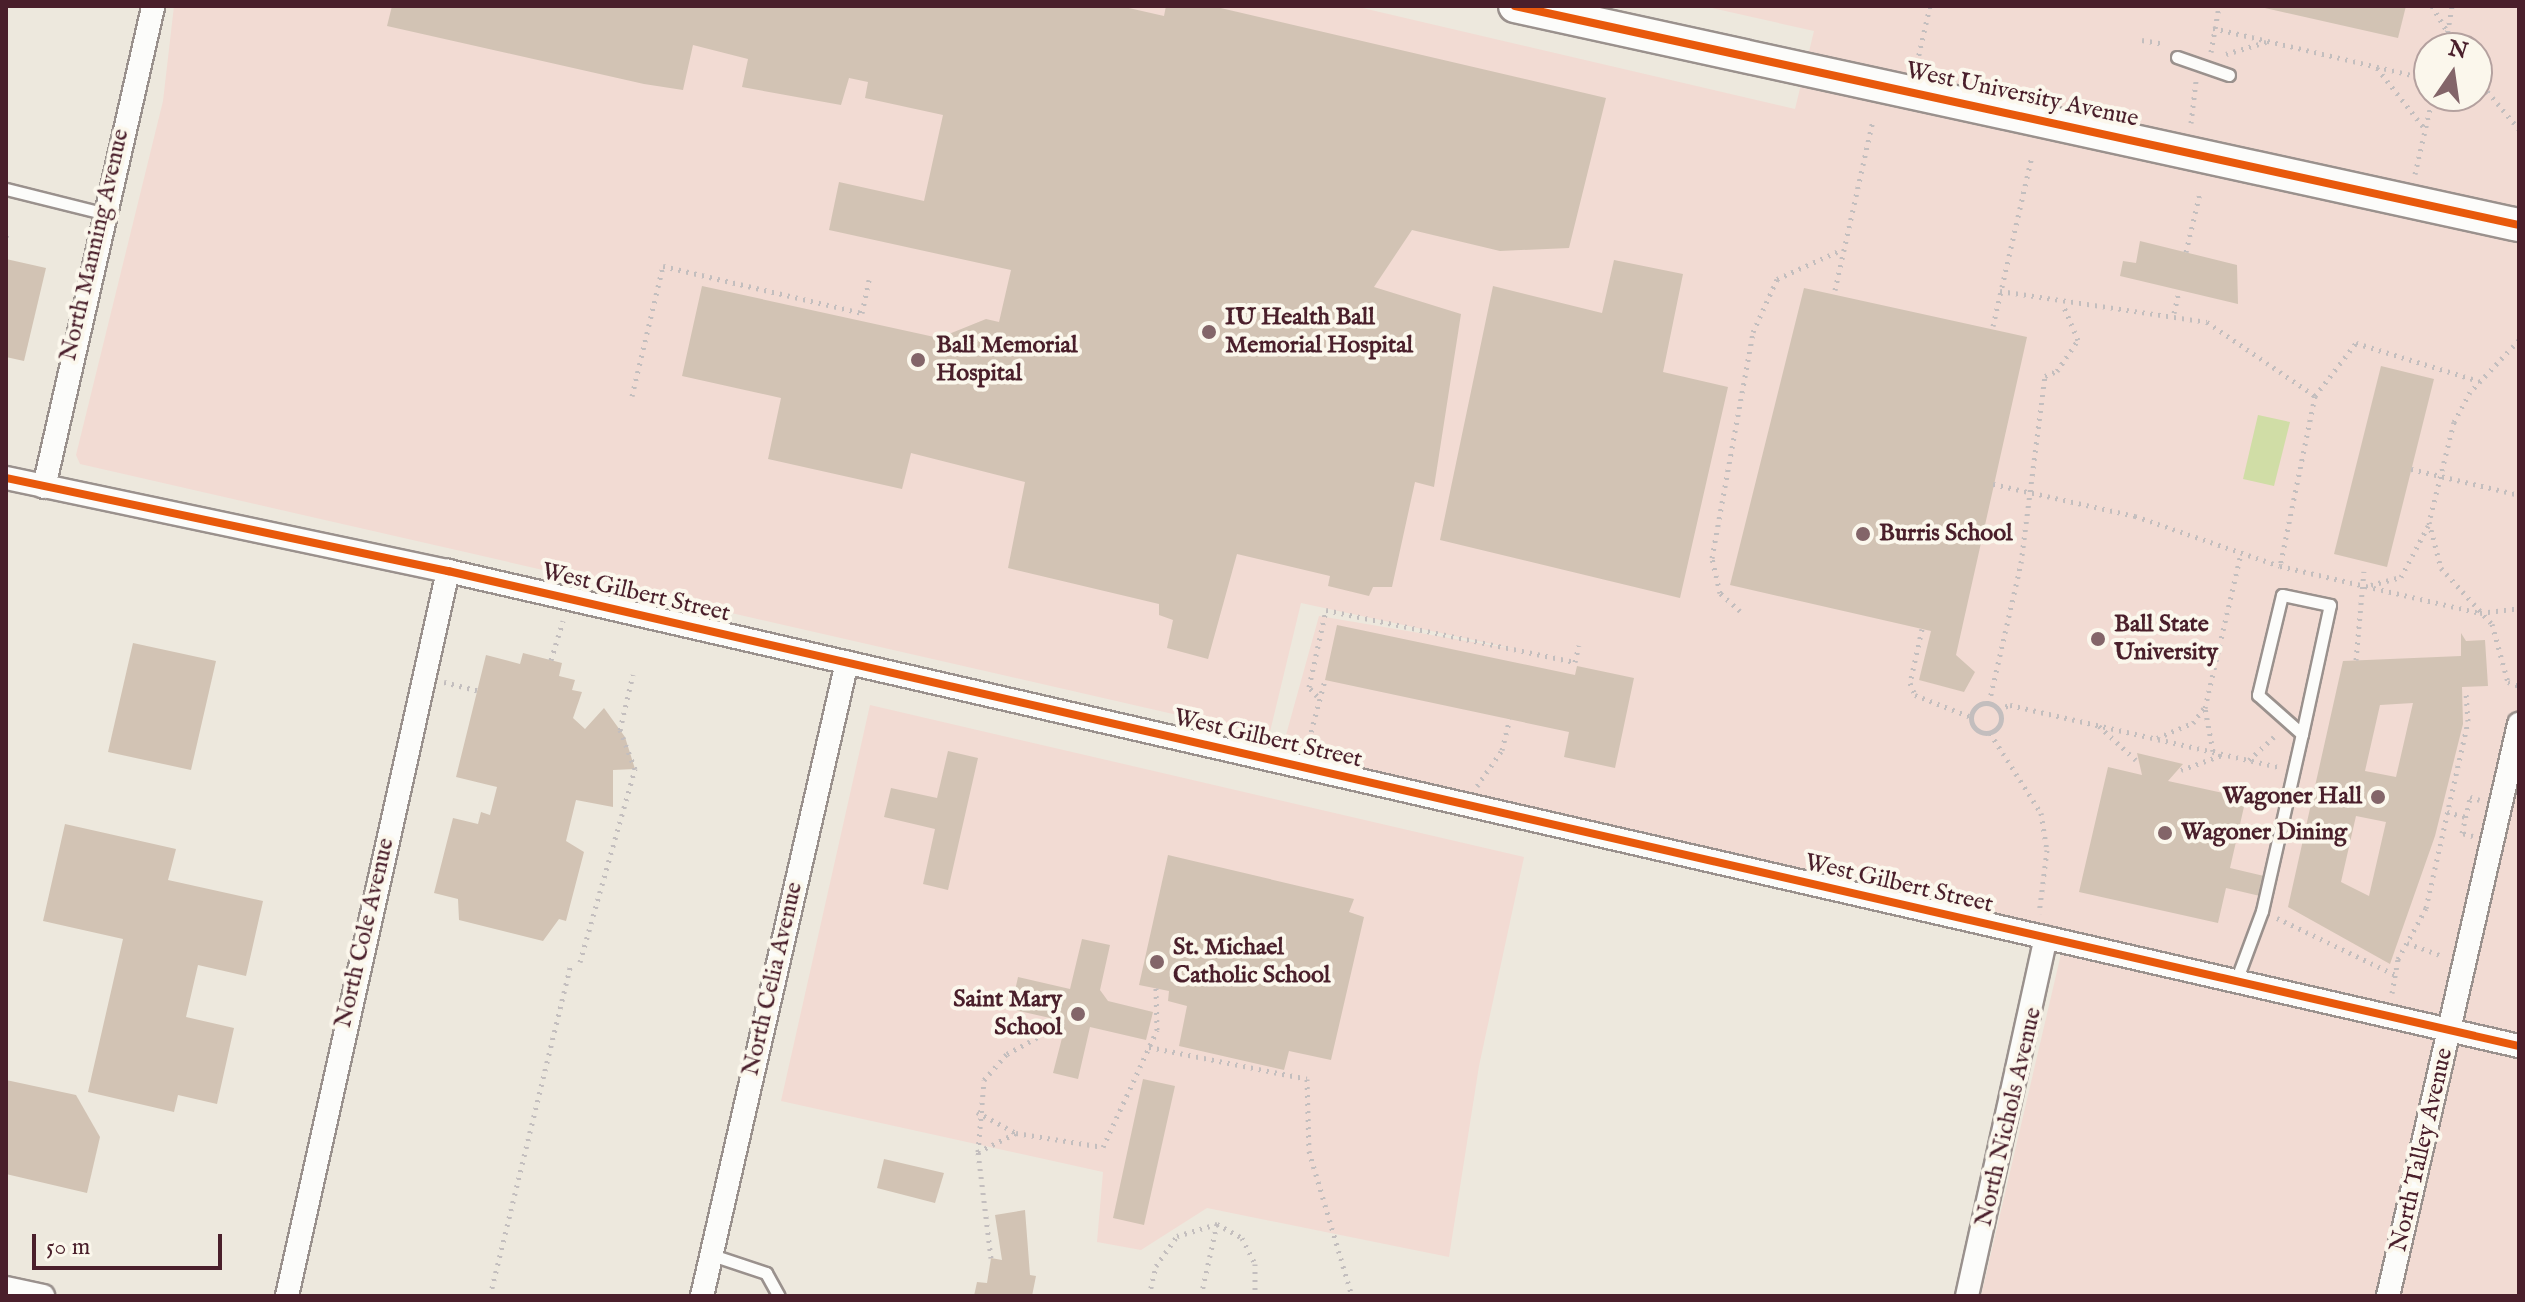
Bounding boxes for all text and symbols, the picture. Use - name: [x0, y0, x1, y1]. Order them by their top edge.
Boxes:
- north arrow: [2413, 32, 2493, 112]
- text: N: [2446, 35, 2470, 66]
- street label: West University Avenue: [1903, 56, 2141, 134]
- street label: North Manning Avenue: [54, 126, 136, 364]
- place label: IU Health Ball Memorial Hospital: [1225, 304, 1413, 360]
- marker: IU Health Ball Memorial Hospital: [1200, 323, 1218, 341]
- place label: Ball Memorial Hospital: [936, 332, 1078, 388]
- marker: Ball Memorial Hospital: [907, 349, 929, 371]
- place label: Burris School: [1879, 520, 2013, 548]
- marker: Burris School: [1854, 525, 1872, 543]
- street label: West Gilbert Street: [539, 557, 733, 629]
- place label: Ball State University: [2114, 611, 2218, 667]
- marker: Ball State University: [2089, 630, 2107, 648]
- street label: West Gilbert Street: [1171, 703, 1365, 775]
- place label: Wagoner Hall: [2222, 783, 2362, 811]
- marker: Wagoner Hall: [2369, 788, 2387, 806]
- place label: Wagoner Dining: [2181, 819, 2347, 847]
- marker: Wagoner Dining: [2156, 824, 2174, 842]
- street label: North Cole Avenue: [329, 835, 401, 1031]
- street label: West Gilbert Street: [1802, 848, 1996, 920]
- street label: North Celia Avenue: [737, 879, 809, 1079]
- place label: St. Michael Catholic School: [1173, 934, 1330, 990]
- marker: St. Michael Catholic School: [1148, 953, 1166, 971]
- place label: Saint Mary School: [953, 986, 1062, 1042]
- street label: North Nichols Avenue: [1970, 1004, 2048, 1230]
- marker: Saint Mary School: [1069, 1005, 1087, 1023]
- street label: North Talley Avenue: [2385, 1045, 2459, 1255]
- scale bar: [36, 1218, 226, 1268]
- text: 50 m: [46, 1232, 90, 1263]

